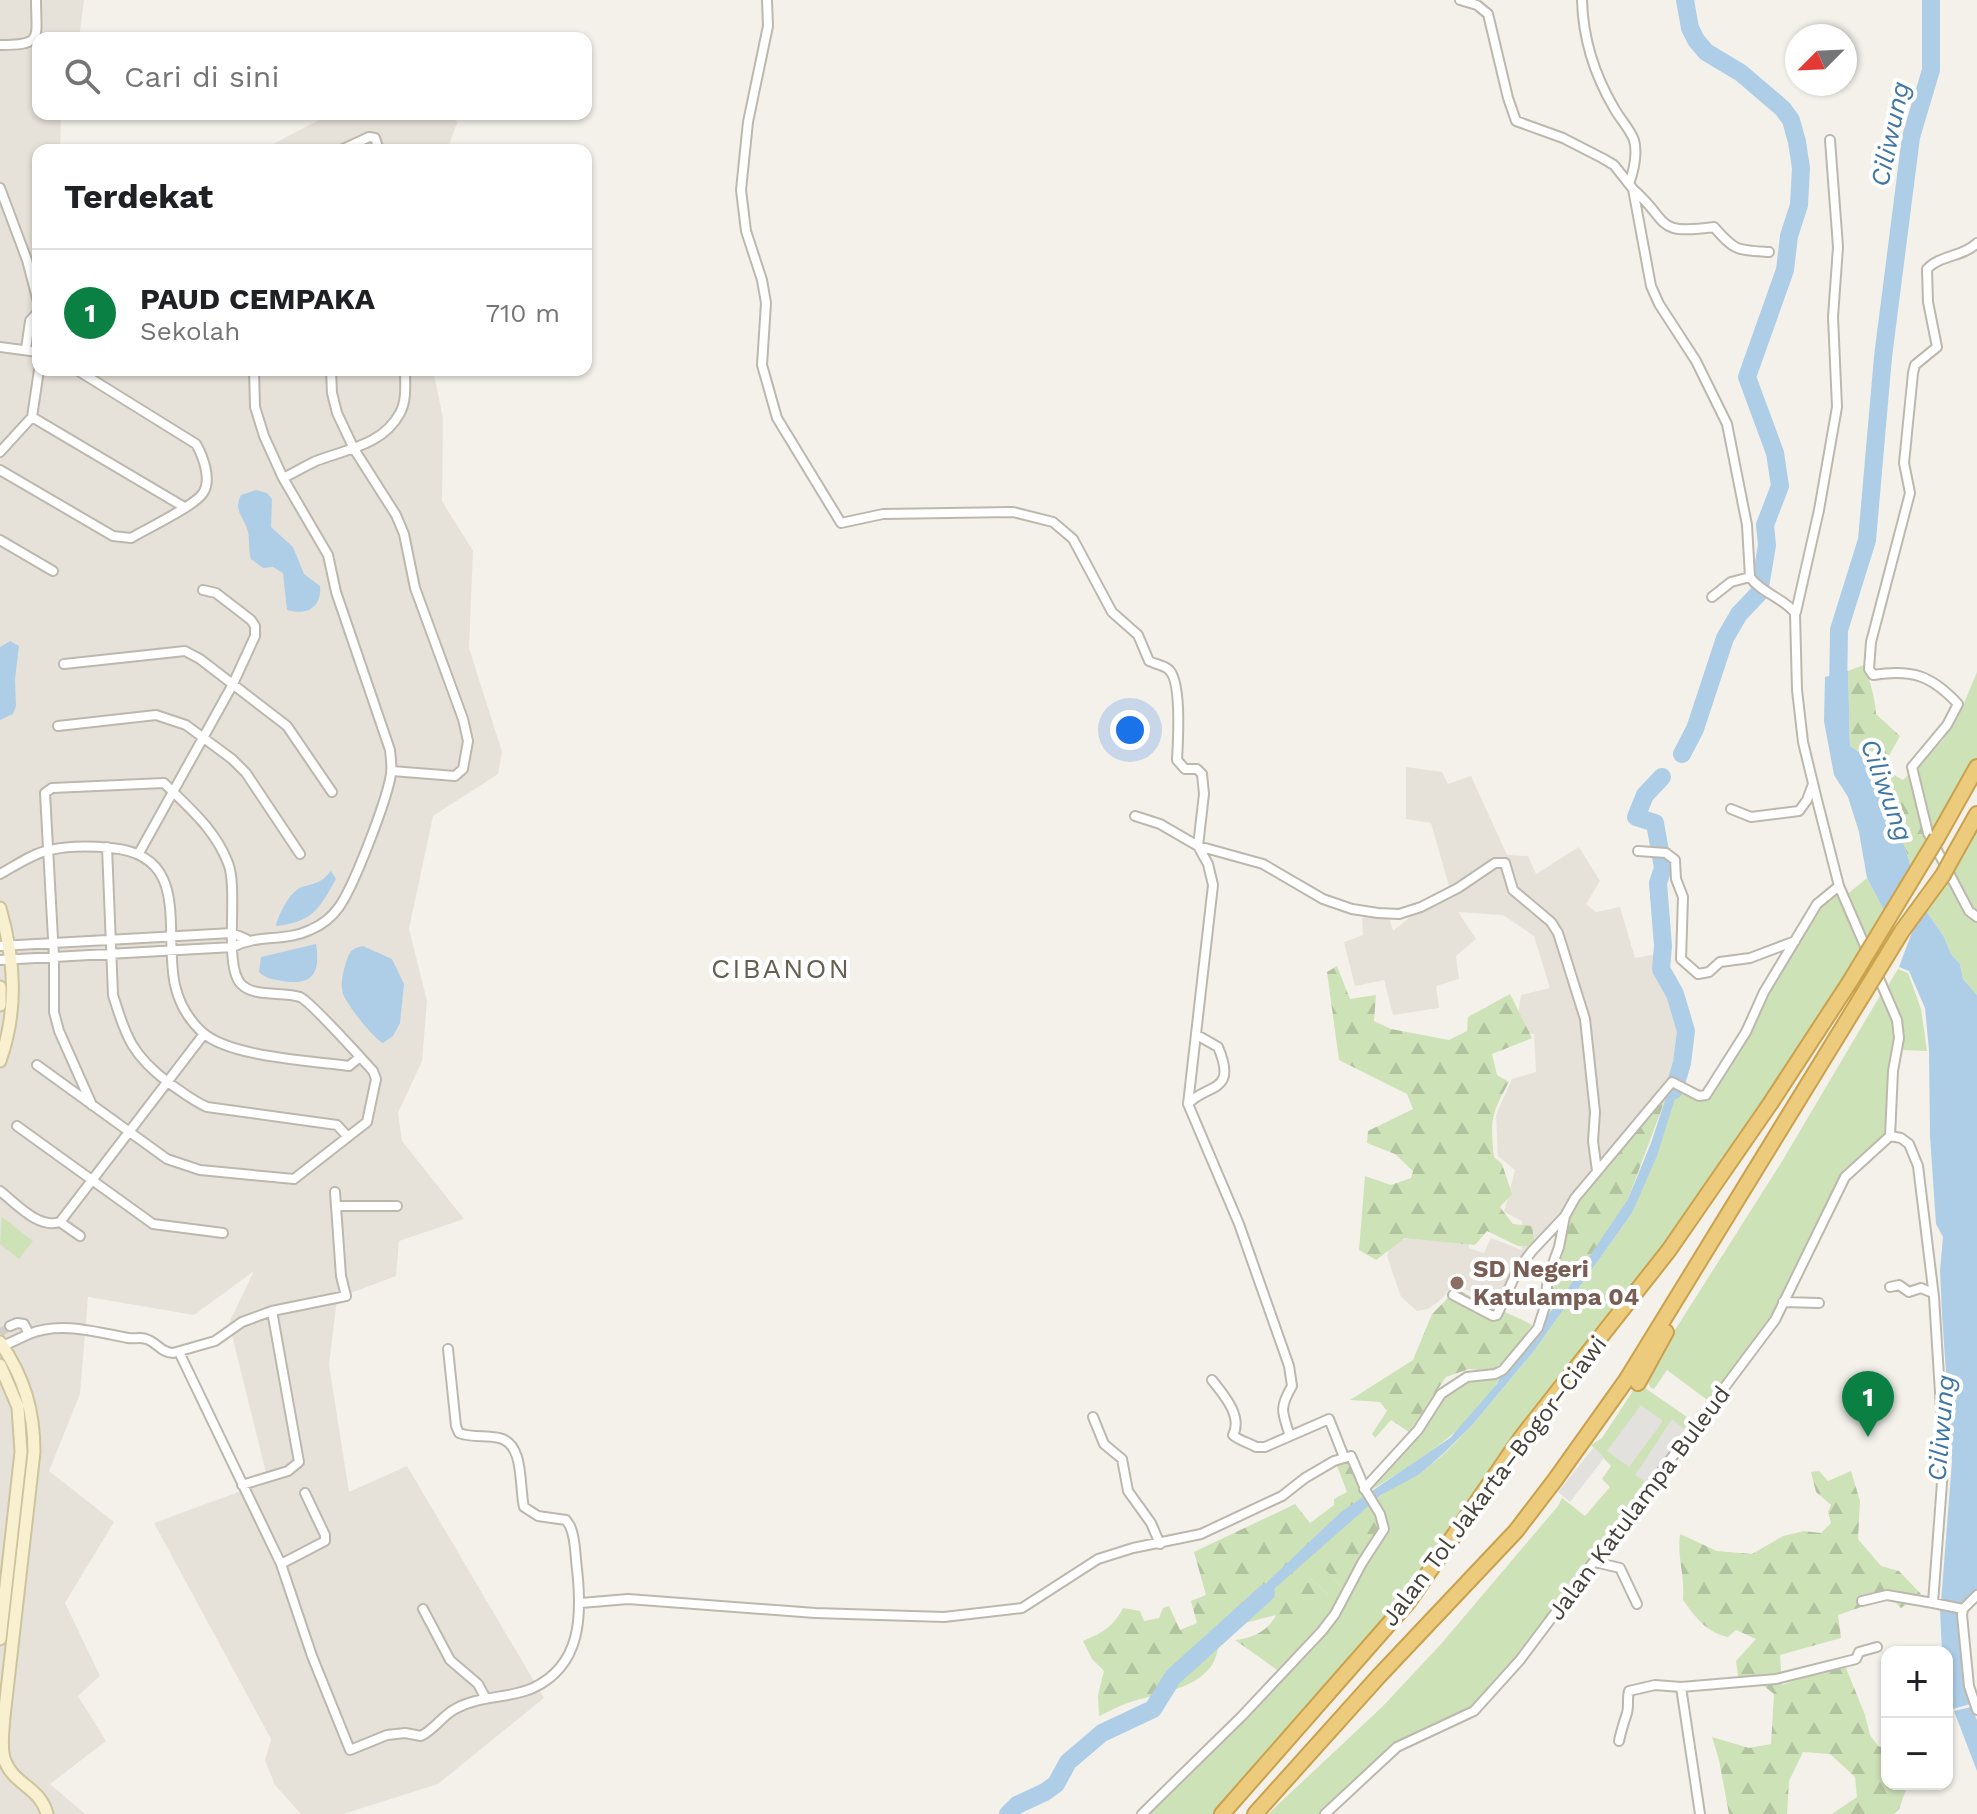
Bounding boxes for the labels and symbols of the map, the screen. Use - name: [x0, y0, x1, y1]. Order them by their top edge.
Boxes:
- north arrow: [1785, 24, 1857, 96]
- water label: Ciliwung: [1864, 79, 1916, 189]
- your location: [1110, 710, 1150, 750]
- water label: Ciliwung: [1855, 735, 1919, 845]
- district label: CIBANON: [711, 952, 851, 985]
- place label: SD Negeri Katulampa 04: [1473, 1255, 1639, 1311]
- marker: SD Negeri Katulampa 04: [1448, 1274, 1466, 1292]
- street label: Jalan Tol Jakarta–Bogor–Ciawi: [1376, 1330, 1612, 1632]
- pin: 1: [1842, 1371, 1894, 1437]
- water label: Ciliwung: [1921, 1373, 1961, 1483]
- street label: Jalan Katulampa Buleud: [1542, 1381, 1736, 1625]

